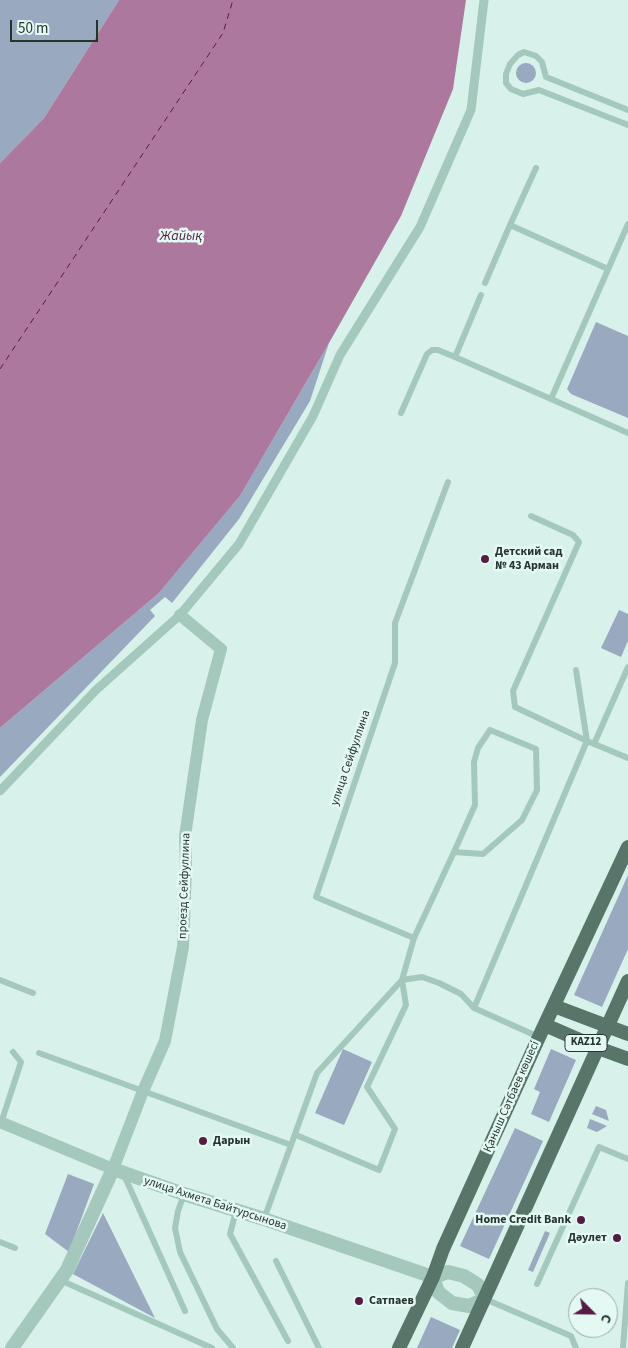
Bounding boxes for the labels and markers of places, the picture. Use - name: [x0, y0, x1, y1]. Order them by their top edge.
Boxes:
- place label: Детский сад № 43 Арман: [495, 545, 562, 573]
- marker: Детский сад № 43 Арман: [479, 553, 491, 565]
- place label: Дарын: [213, 1134, 250, 1148]
- marker: Дарын: [197, 1135, 209, 1147]
- place label: Home Credit Bank: [475, 1213, 571, 1227]
- marker: Home Credit Bank: [575, 1214, 587, 1226]
- place label: Дәулет: [568, 1231, 607, 1245]
- marker: Дәулет: [611, 1232, 623, 1244]
- place label: Сатпаев: [369, 1294, 414, 1308]
- marker: Сатпаев: [353, 1295, 365, 1307]

